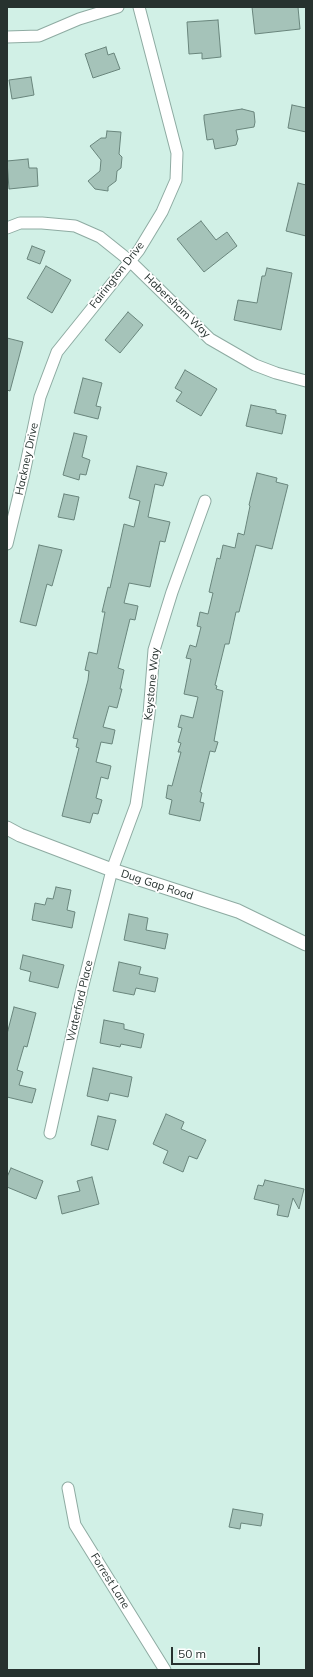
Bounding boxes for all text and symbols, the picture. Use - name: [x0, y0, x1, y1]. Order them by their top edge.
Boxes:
- street label: Fairington Drive: [87, 239, 147, 311]
- street label: Habersham Way: [141, 271, 213, 341]
- street label: Hackney Drive: [13, 422, 41, 496]
- street label: Keystone Way: [142, 647, 162, 721]
- street label: Dug Gap Road: [119, 867, 195, 903]
- street label: Waterford Place: [64, 959, 96, 1043]
- street label: Forrest Lane: [88, 1551, 132, 1611]
- scale bar: [173, 1639, 262, 1665]
- text: 50 m: [178, 1646, 206, 1661]

